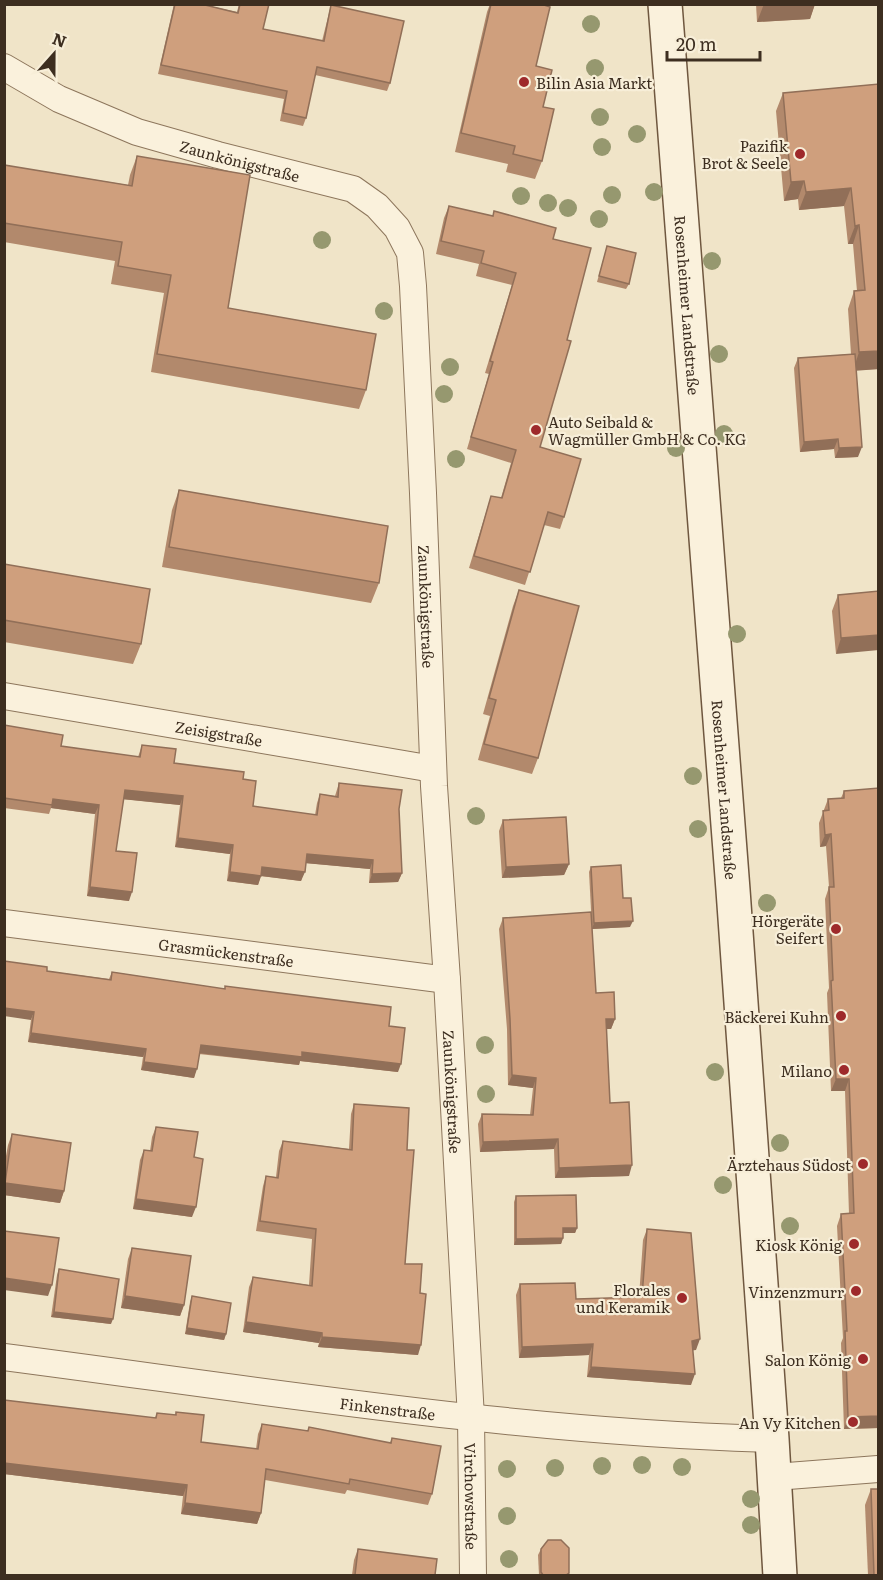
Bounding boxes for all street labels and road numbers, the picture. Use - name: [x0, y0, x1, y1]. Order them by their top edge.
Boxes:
- street label: Zaunkönigstraße: [177, 133, 303, 187]
- street label: Rosenheimer Landstraße: [670, 214, 706, 396]
- street label: Zaunkönigstraße: [413, 544, 441, 669]
- street label: Rosenheimer Landstraße: [707, 699, 744, 881]
- street label: Zeisigstraße: [174, 714, 264, 751]
- street label: Grasmückenstraße: [157, 931, 295, 972]
- street label: Zaunkönigstraße: [438, 1030, 468, 1154]
- street label: Finkenstraße: [339, 1390, 437, 1425]
- street label: Virchowstraße: [460, 1443, 484, 1550]

